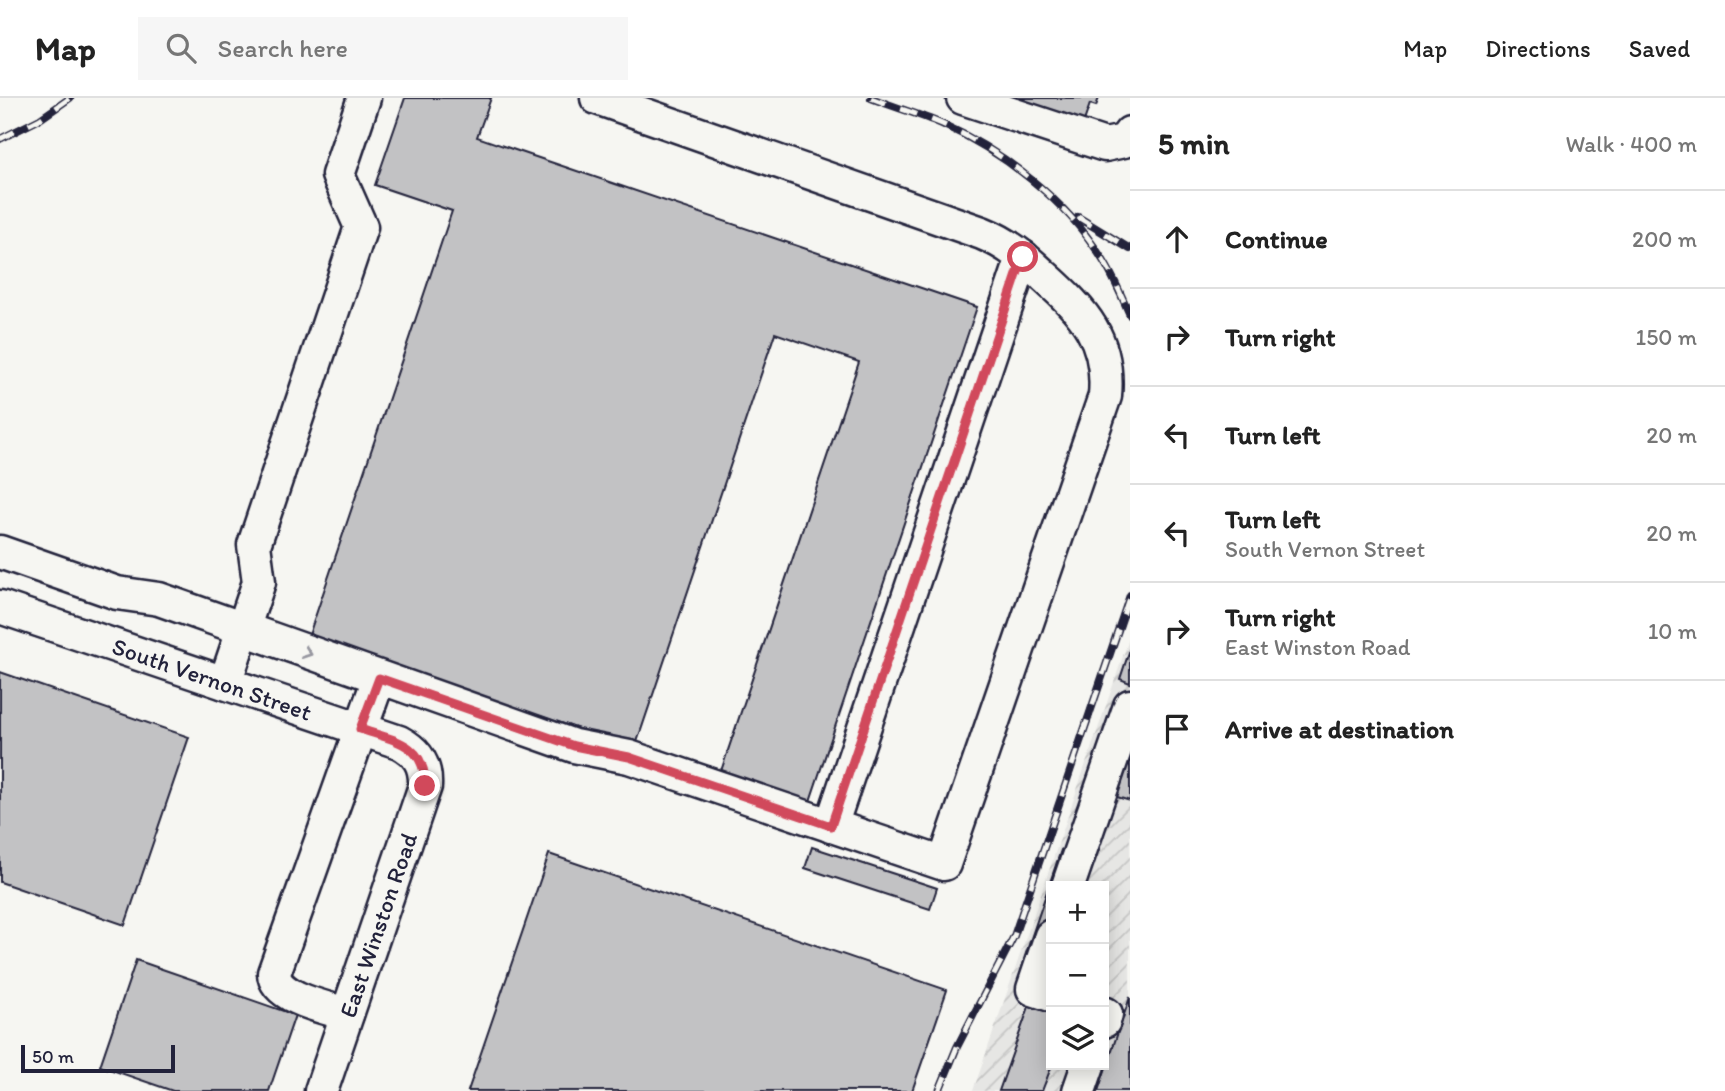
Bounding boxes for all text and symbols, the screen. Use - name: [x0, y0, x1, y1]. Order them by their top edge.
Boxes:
- search box: [138, 17, 628, 80]
- text: Map: [35, 29, 96, 68]
- icon: search: [162, 29, 200, 67]
- text: Search here: [218, 32, 348, 64]
- text: Map: [1403, 34, 1447, 63]
- text: Directions: [1485, 34, 1591, 63]
- text: Saved: [1629, 34, 1690, 63]
- text: 5 min: [1158, 125, 1229, 162]
- text: Walk · 400 m: [1565, 130, 1697, 158]
- icon: ahead: [1158, 220, 1196, 258]
- text: Continue: [1225, 223, 1328, 255]
- text: 200 m: [1632, 225, 1697, 253]
- route start: [1007, 241, 1038, 272]
- icon: right: [1158, 318, 1196, 356]
- text: Turn right: [1225, 321, 1336, 353]
- text: 150 m: [1636, 323, 1697, 351]
- icon: left: [1158, 416, 1196, 454]
- text: Turn left: [1225, 419, 1321, 451]
- text: 20 m: [1646, 421, 1697, 449]
- text: Turn left: [1225, 503, 1321, 535]
- icon: left: [1158, 514, 1196, 552]
- text: 20 m: [1646, 519, 1697, 547]
- text: South Vernon Street: [1225, 535, 1425, 563]
- text: Turn right: [1225, 601, 1336, 633]
- icon: right: [1158, 612, 1196, 650]
- text: 10 m: [1648, 617, 1697, 645]
- street label: South Vernon Street: [109, 631, 315, 727]
- text: East Winston Road: [1225, 633, 1411, 661]
- one-way arrow: [301, 645, 313, 659]
- icon: arrive: [1158, 710, 1196, 748]
- text: Arrive at destination: [1225, 713, 1454, 745]
- route end: [409, 770, 440, 801]
- street label: East Winston Road: [333, 829, 423, 1021]
- map controls: [1046, 881, 1109, 1070]
- button: +: [1046, 881, 1109, 944]
- button: −: [1046, 944, 1109, 1007]
- button: layers: [1046, 1007, 1109, 1070]
- scale bar: [21, 1042, 175, 1074]
- text: 50 m: [32, 1045, 74, 1068]

